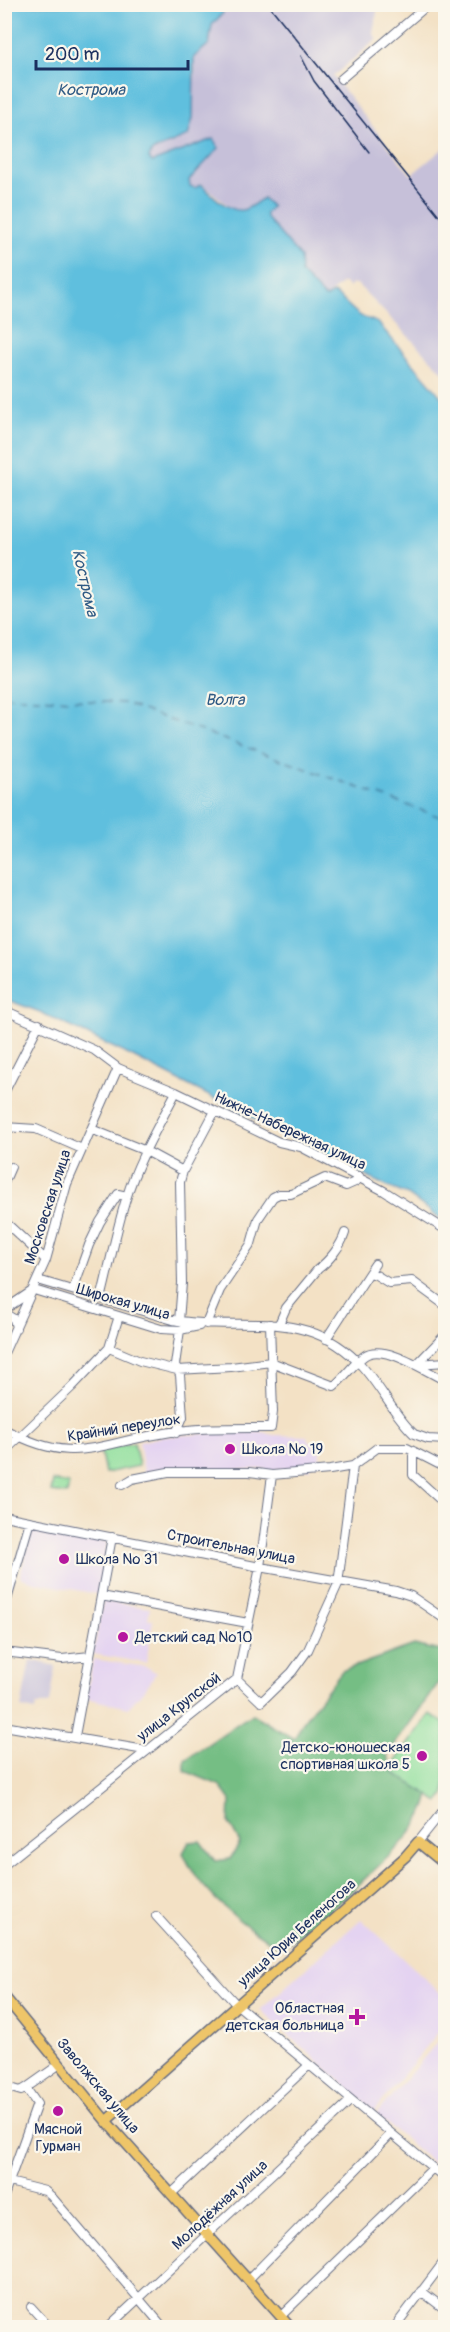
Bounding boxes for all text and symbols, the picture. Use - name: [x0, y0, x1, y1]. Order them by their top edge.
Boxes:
- scale bar: [36, 33, 188, 71]
- text: 200 m: [45, 43, 100, 66]
- water label: Кострома: [57, 80, 126, 100]
- water label: Кострома: [68, 548, 103, 620]
- water label: Волга: [206, 690, 246, 710]
- street label: Нижне-Набережная улица: [211, 1087, 369, 1175]
- street label: Московская улица: [20, 1147, 76, 1267]
- street label: Широкая улица: [74, 1280, 172, 1324]
- street label: Крайний переулок: [66, 1410, 182, 1446]
- place label: Школа № 19: [242, 1440, 323, 1459]
- marker: Школа № 19: [223, 1442, 237, 1456]
- street label: Строительная улица: [165, 1525, 297, 1569]
- place label: Школа № 31: [76, 1550, 158, 1569]
- marker: Школа № 31: [57, 1552, 71, 1566]
- place label: Детский сад №10: [134, 1628, 253, 1647]
- marker: Детский сад №10: [116, 1630, 130, 1644]
- street label: улица Крупской: [133, 1668, 225, 1746]
- place label: Детско-юношеская спортивная школа 5: [281, 1738, 410, 1774]
- marker: Детско-юношеская спортивная школа 5: [415, 1749, 429, 1763]
- street label: улица Юрия Беленогова: [233, 1875, 360, 1992]
- place label: Областная детская больница: [225, 1999, 344, 2035]
- marker: Областная детская больница: [348, 2008, 366, 2026]
- street label: Заволжская улица: [53, 2034, 143, 2138]
- marker: Мясной Гурман: [51, 2104, 65, 2118]
- place label: Мясной Гурман: [34, 2120, 82, 2156]
- street label: Молодёжная улица: [168, 2156, 272, 2254]

